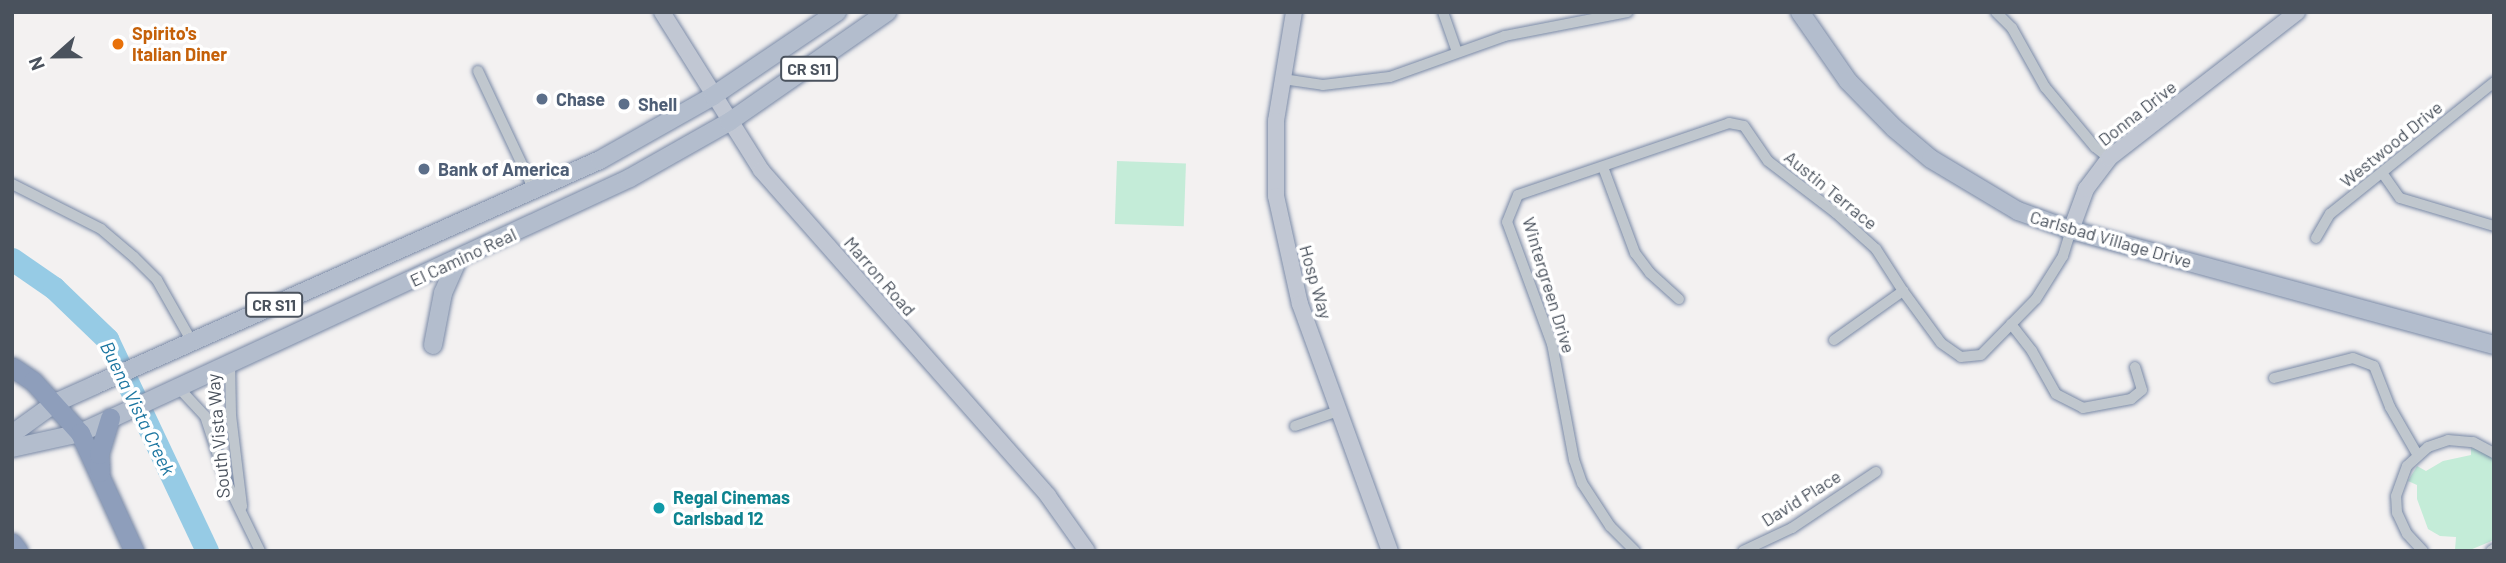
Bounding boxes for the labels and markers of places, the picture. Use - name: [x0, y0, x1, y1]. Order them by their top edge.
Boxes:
- place label: Spirito's Italian Diner: [132, 23, 227, 66]
- marker: Spirito's Italian Diner: [110, 36, 126, 52]
- place label: Chase: [556, 88, 605, 110]
- marker: Chase: [534, 91, 550, 107]
- place label: Shell: [638, 93, 677, 115]
- marker: Shell: [616, 96, 632, 112]
- place label: Bank of America: [438, 158, 570, 180]
- marker: Bank of America: [416, 161, 432, 177]
- place label: Regal Cinemas Carlsbad 12: [673, 487, 790, 530]
- marker: Regal Cinemas Carlsbad 12: [651, 500, 667, 516]

